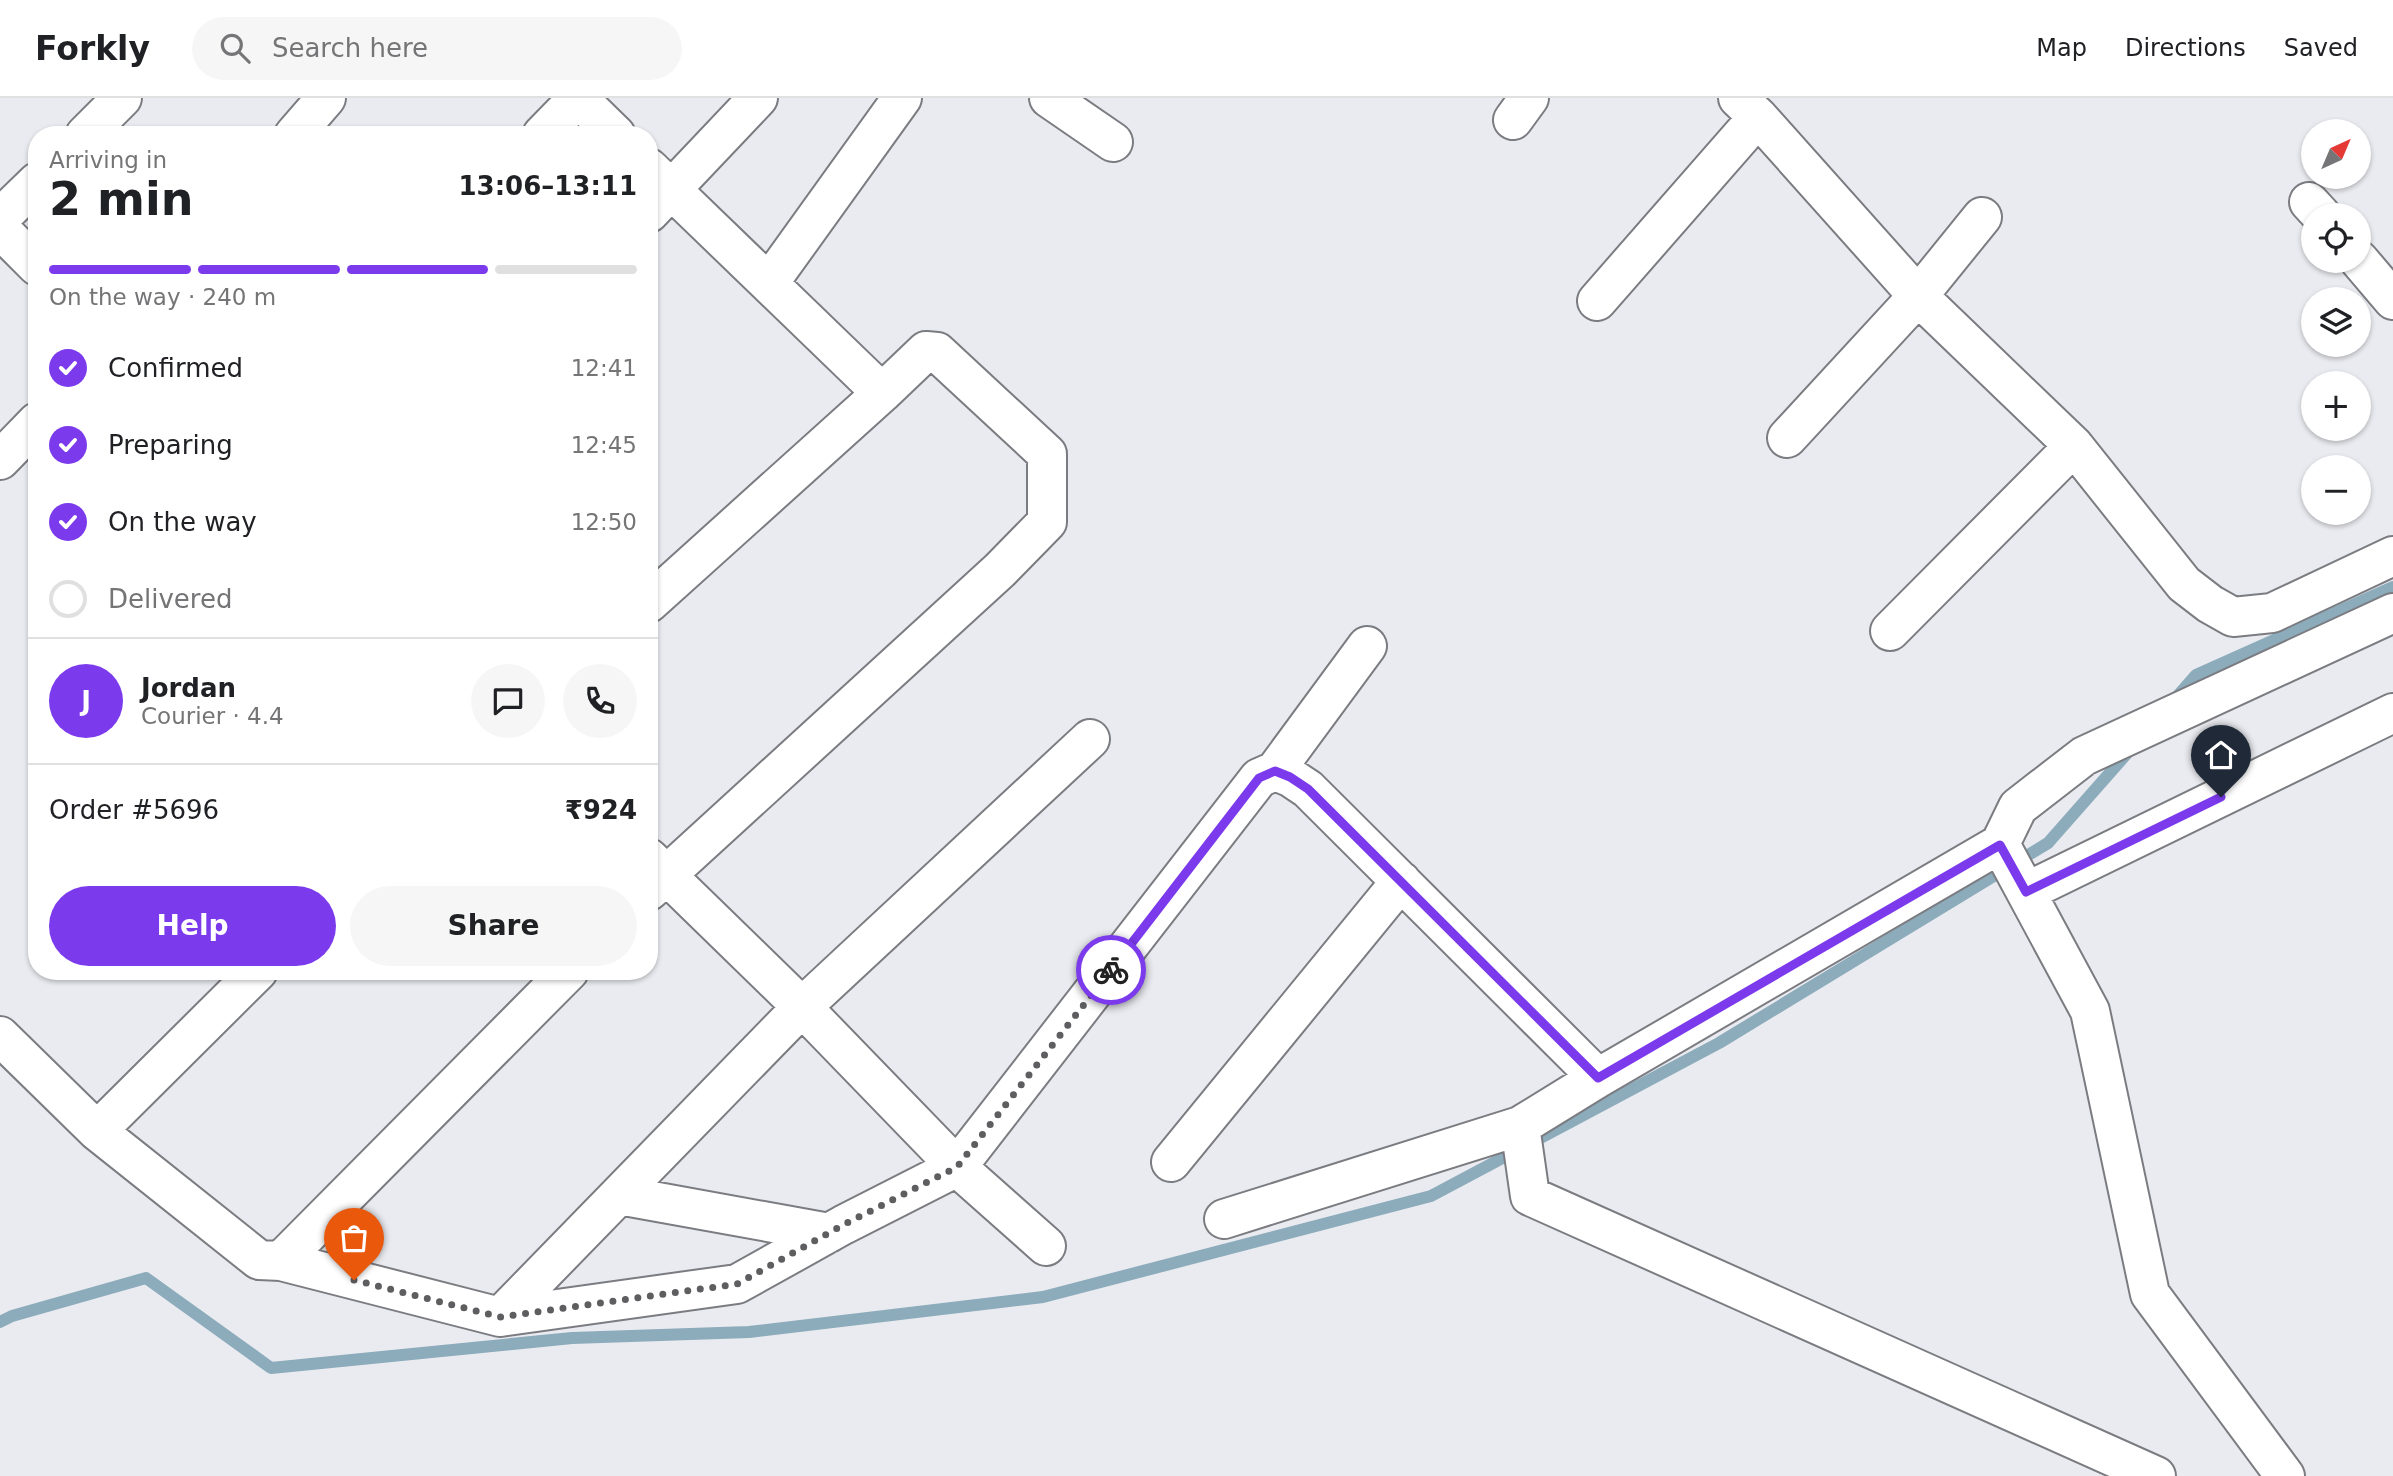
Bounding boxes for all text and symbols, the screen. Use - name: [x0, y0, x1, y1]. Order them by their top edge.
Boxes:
- search box: [192, 17, 682, 80]
- text: Forkly: [35, 29, 150, 68]
- icon: search: [216, 29, 254, 67]
- text: Search here: [272, 33, 428, 63]
- text: Map: [2036, 34, 2087, 62]
- text: Directions: [2125, 34, 2246, 62]
- text: Saved: [2284, 34, 2358, 62]
- north arrow: [2301, 119, 2371, 189]
- map controls: [2301, 119, 2371, 525]
- text: Arriving in: [49, 147, 167, 173]
- text: 13:06–13:11: [458, 171, 637, 201]
- text: 2 min: [49, 172, 193, 226]
- button: locate: [2301, 203, 2371, 273]
- text: On the way · 240 m: [49, 284, 276, 310]
- button: layers: [2301, 287, 2371, 357]
- icon: check: [49, 349, 87, 387]
- text: Confirmed: [108, 353, 243, 383]
- text: 12:41: [571, 355, 637, 381]
- button: +: [2301, 371, 2371, 441]
- icon: check: [49, 426, 87, 464]
- text: Preparing: [108, 430, 233, 460]
- text: 12:45: [571, 432, 637, 458]
- button: −: [2301, 455, 2371, 525]
- icon: check: [49, 503, 87, 541]
- text: On the way: [108, 507, 257, 537]
- text: 12:50: [571, 509, 637, 535]
- text: Delivered: [108, 584, 232, 614]
- button: chat: [471, 664, 545, 738]
- button: phone: [563, 664, 637, 738]
- text: Jordan: [141, 673, 236, 703]
- text: J: [81, 686, 91, 716]
- text: Courier · 4.4: [141, 703, 284, 729]
- pin: [2191, 725, 2251, 797]
- icon: home: [2202, 736, 2240, 774]
- text: Order #5696: [49, 795, 219, 825]
- text: ₹924: [565, 795, 637, 825]
- button: Help: [49, 886, 336, 966]
- button: Share: [350, 886, 637, 966]
- courier: [1076, 935, 1146, 1005]
- icon: bike: [1092, 951, 1130, 989]
- pin: [324, 1208, 384, 1280]
- icon: bag: [335, 1219, 373, 1257]

